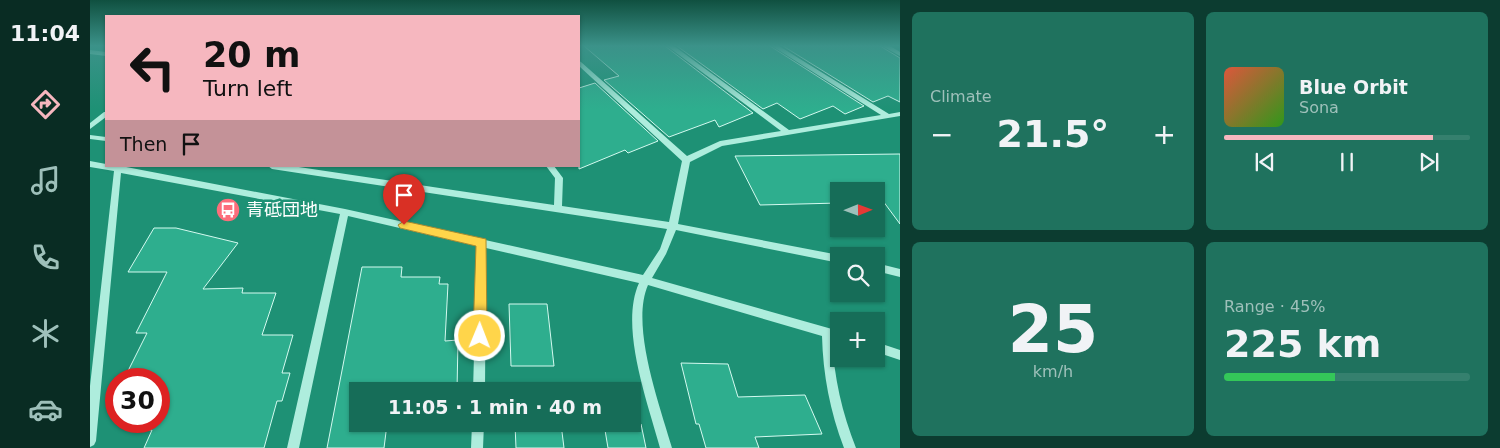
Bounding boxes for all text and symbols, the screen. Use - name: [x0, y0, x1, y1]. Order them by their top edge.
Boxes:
- text: 11:04: [10, 21, 80, 46]
- icon: left: [120, 35, 185, 100]
- text: 20 m: [203, 35, 300, 75]
- text: Turn left: [203, 76, 292, 101]
- text: Blue Orbit: [1299, 76, 1408, 98]
- icon: directions: [28, 87, 63, 122]
- text: Climate: [930, 87, 992, 106]
- text: Sona: [1299, 98, 1339, 117]
- text: 21.5°: [997, 112, 1109, 156]
- text: −: [930, 118, 953, 151]
- text: +: [1153, 118, 1176, 151]
- icon: arrive: [177, 130, 205, 158]
- text: Then: [120, 133, 167, 155]
- icon: previous: [1251, 148, 1279, 176]
- icon: pause: [1333, 148, 1361, 176]
- icon: next: [1415, 148, 1443, 176]
- icon: music: [28, 163, 63, 198]
- pin: [383, 174, 425, 225]
- icon: arrive: [390, 181, 418, 209]
- north arrow: [830, 182, 885, 238]
- map controls: [830, 182, 885, 367]
- bus stop icon: 青砥団地: [215, 197, 241, 223]
- place label: 青砥団地: [246, 199, 318, 220]
- icon: phone: [28, 240, 63, 275]
- button: search: [830, 247, 885, 302]
- text: 25: [1008, 292, 1098, 367]
- text: Range · 45%: [1224, 297, 1326, 316]
- position arrow: [453, 309, 505, 361]
- button: +: [830, 312, 885, 367]
- icon: climate: [28, 316, 63, 351]
- text: 225 km: [1224, 322, 1381, 366]
- text: km/h: [1033, 362, 1073, 381]
- speed limit sign: 30: [105, 368, 170, 433]
- icon: car: [28, 392, 63, 427]
- text: 11:05 · 1 min · 40 m: [388, 396, 602, 418]

